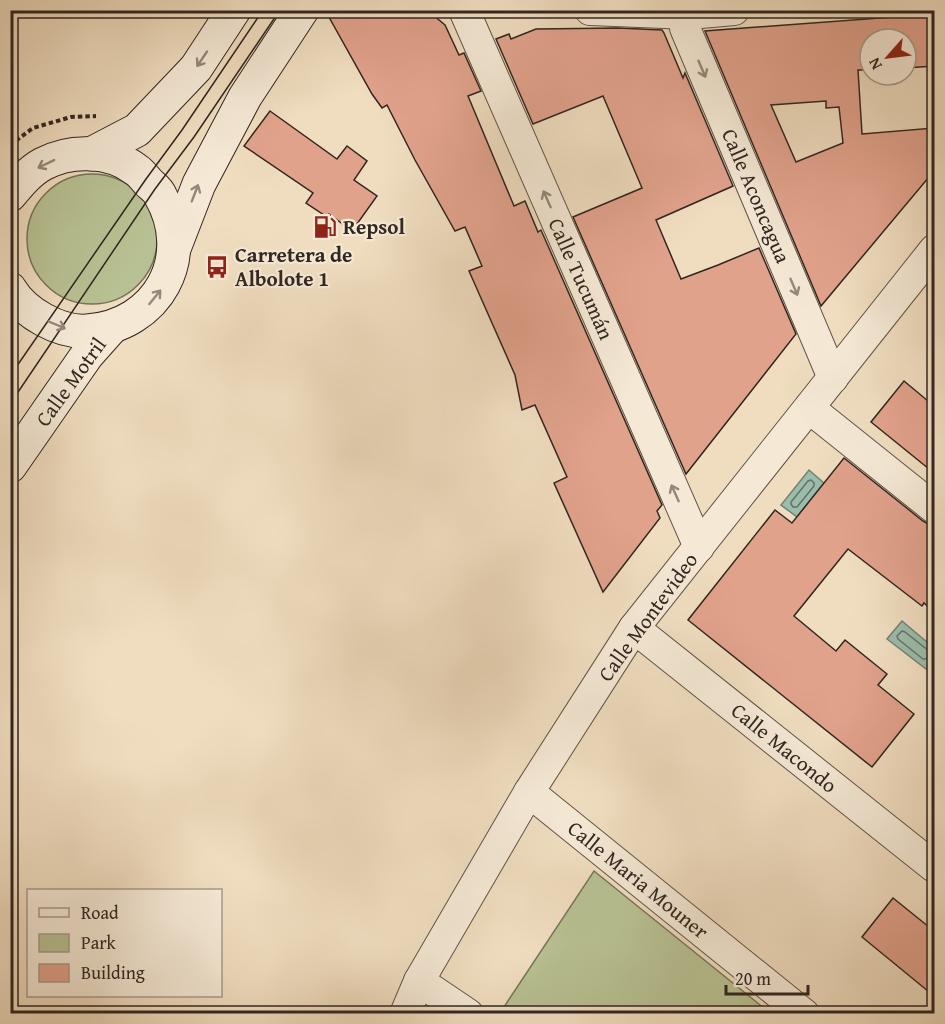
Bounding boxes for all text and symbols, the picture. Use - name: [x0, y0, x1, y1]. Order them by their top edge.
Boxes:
- north arrow: [858, 27, 918, 87]
- one-way arrow: [196, 50, 208, 67]
- text: N: [862, 53, 888, 74]
- one-way arrow: [697, 59, 708, 77]
- street label: Calle Aconcagua: [714, 124, 799, 268]
- one-way arrow: [37, 159, 55, 170]
- one-way arrow: [190, 184, 201, 203]
- one-way arrow: [540, 190, 551, 208]
- place label: Repsol: [343, 211, 405, 242]
- street label: Calle Tucumán: [541, 213, 622, 345]
- fuel station icon: Repsol: [312, 214, 338, 240]
- place label: Carretera de Albolote 1: [235, 239, 352, 294]
- bus stop icon: Carretera de Albolote 1: [204, 254, 230, 280]
- one-way arrow: [789, 277, 800, 295]
- one-way arrow: [148, 289, 161, 305]
- one-way arrow: [47, 319, 65, 331]
- street label: Calle Motril: [28, 331, 114, 433]
- one-way arrow: [669, 484, 680, 503]
- street label: Calle Montevideo: [590, 546, 705, 688]
- street label: Calle Macondo: [725, 695, 844, 800]
- street label: Calle Maria Mouner: [561, 813, 716, 946]
- legend: [27, 889, 222, 997]
- text: Road: [81, 899, 119, 926]
- text: Park: [81, 929, 117, 956]
- scale bar: [726, 958, 808, 996]
- text: Building: [81, 959, 145, 986]
- text: 20 m: [735, 965, 771, 992]

